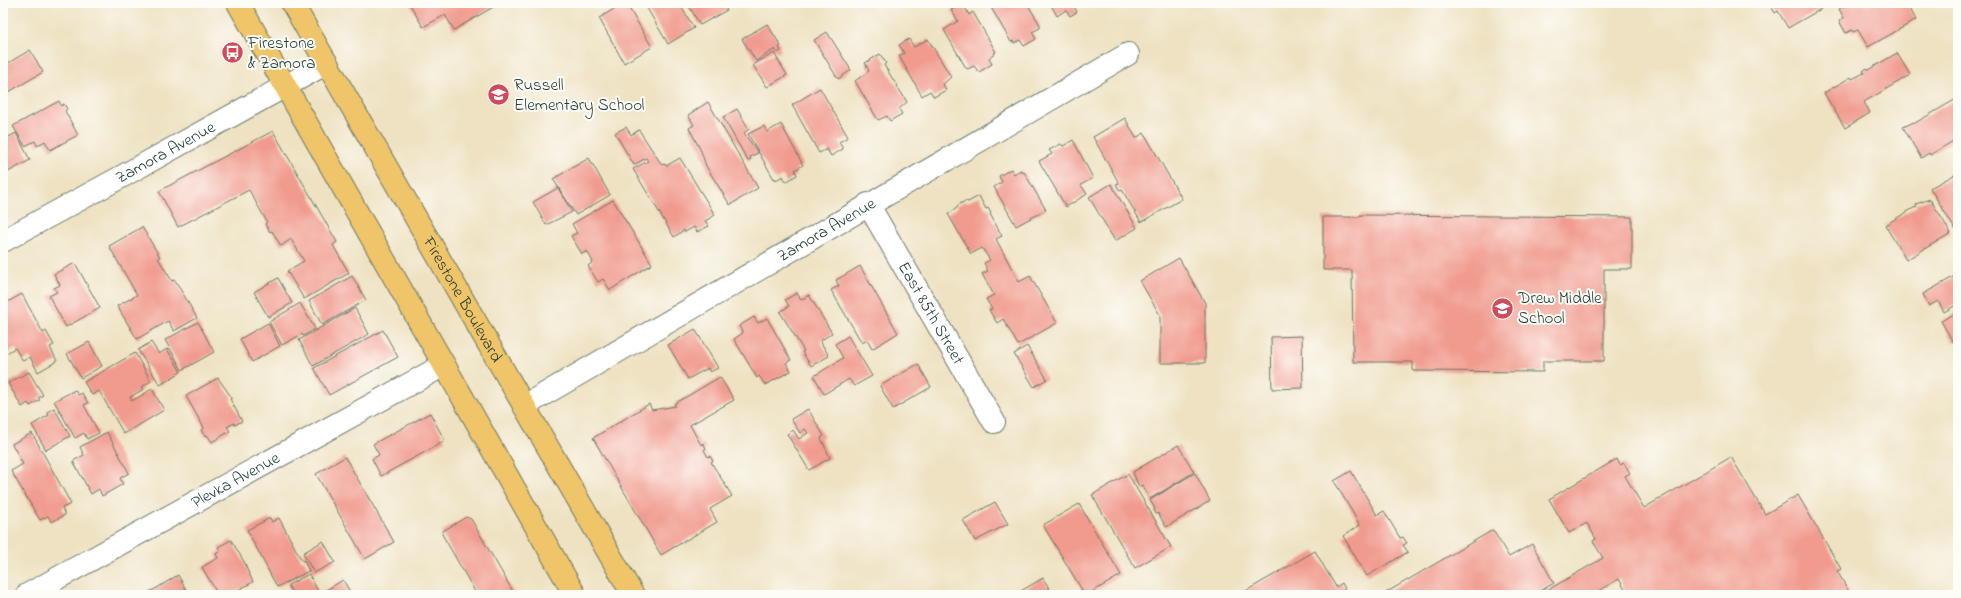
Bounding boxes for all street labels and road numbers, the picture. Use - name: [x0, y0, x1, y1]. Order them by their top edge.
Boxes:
- street label: Zamora Avenue: [111, 115, 220, 190]
- street label: Zamora Avenue: [772, 191, 881, 268]
- street label: Firestone Boulevard: [416, 231, 509, 367]
- street label: East 85th Street: [891, 257, 971, 369]
- street label: Plevka Avenue: [187, 445, 285, 515]

